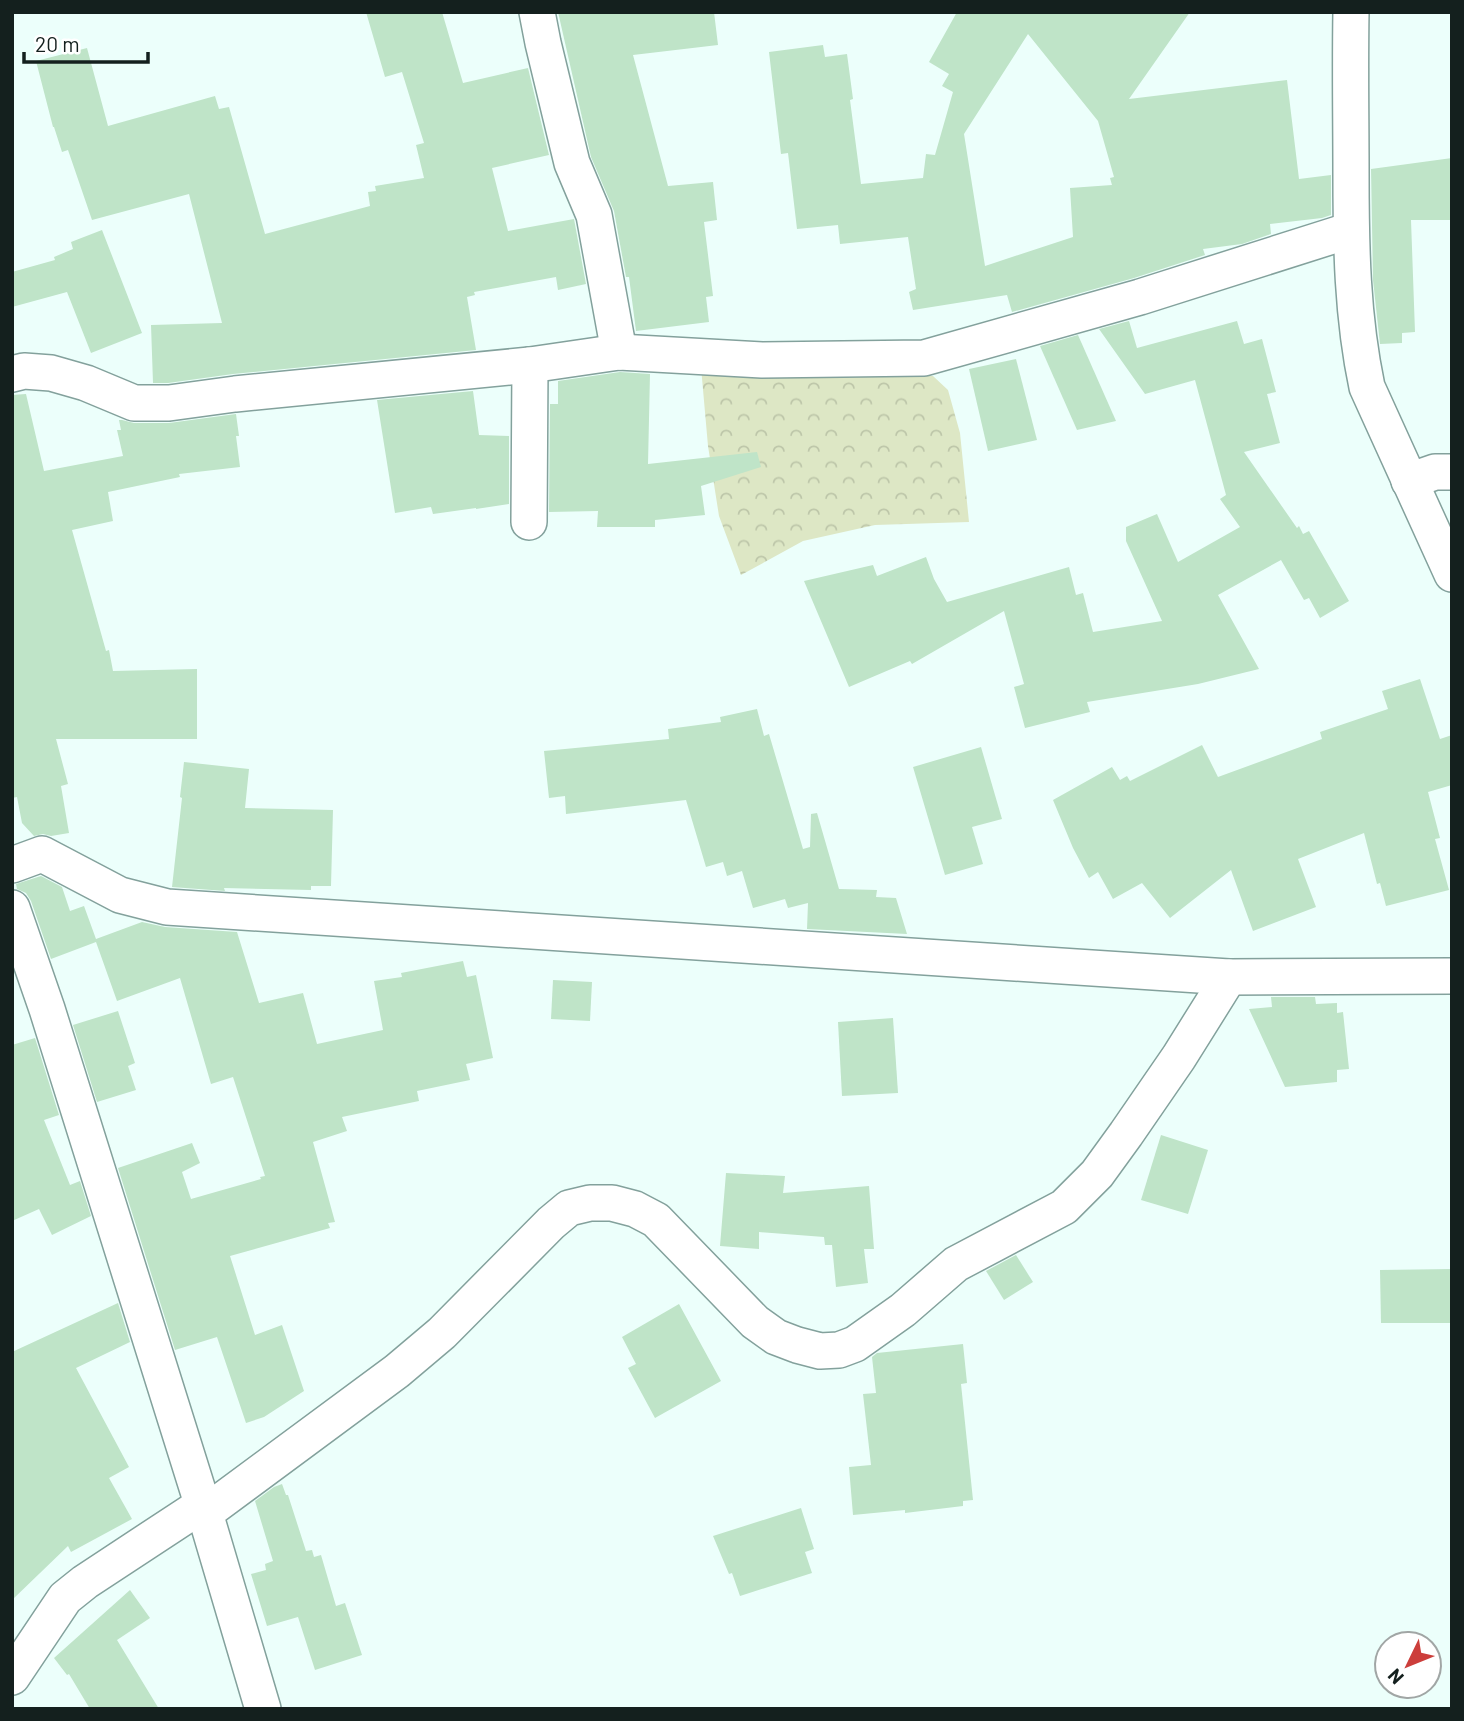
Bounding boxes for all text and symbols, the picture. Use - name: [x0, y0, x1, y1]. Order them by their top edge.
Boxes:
- scale bar: [24, 21, 149, 65]
- text: 20 m: [35, 31, 80, 56]
- north arrow: [1373, 1630, 1443, 1700]
- text: N: [1382, 1664, 1408, 1689]

